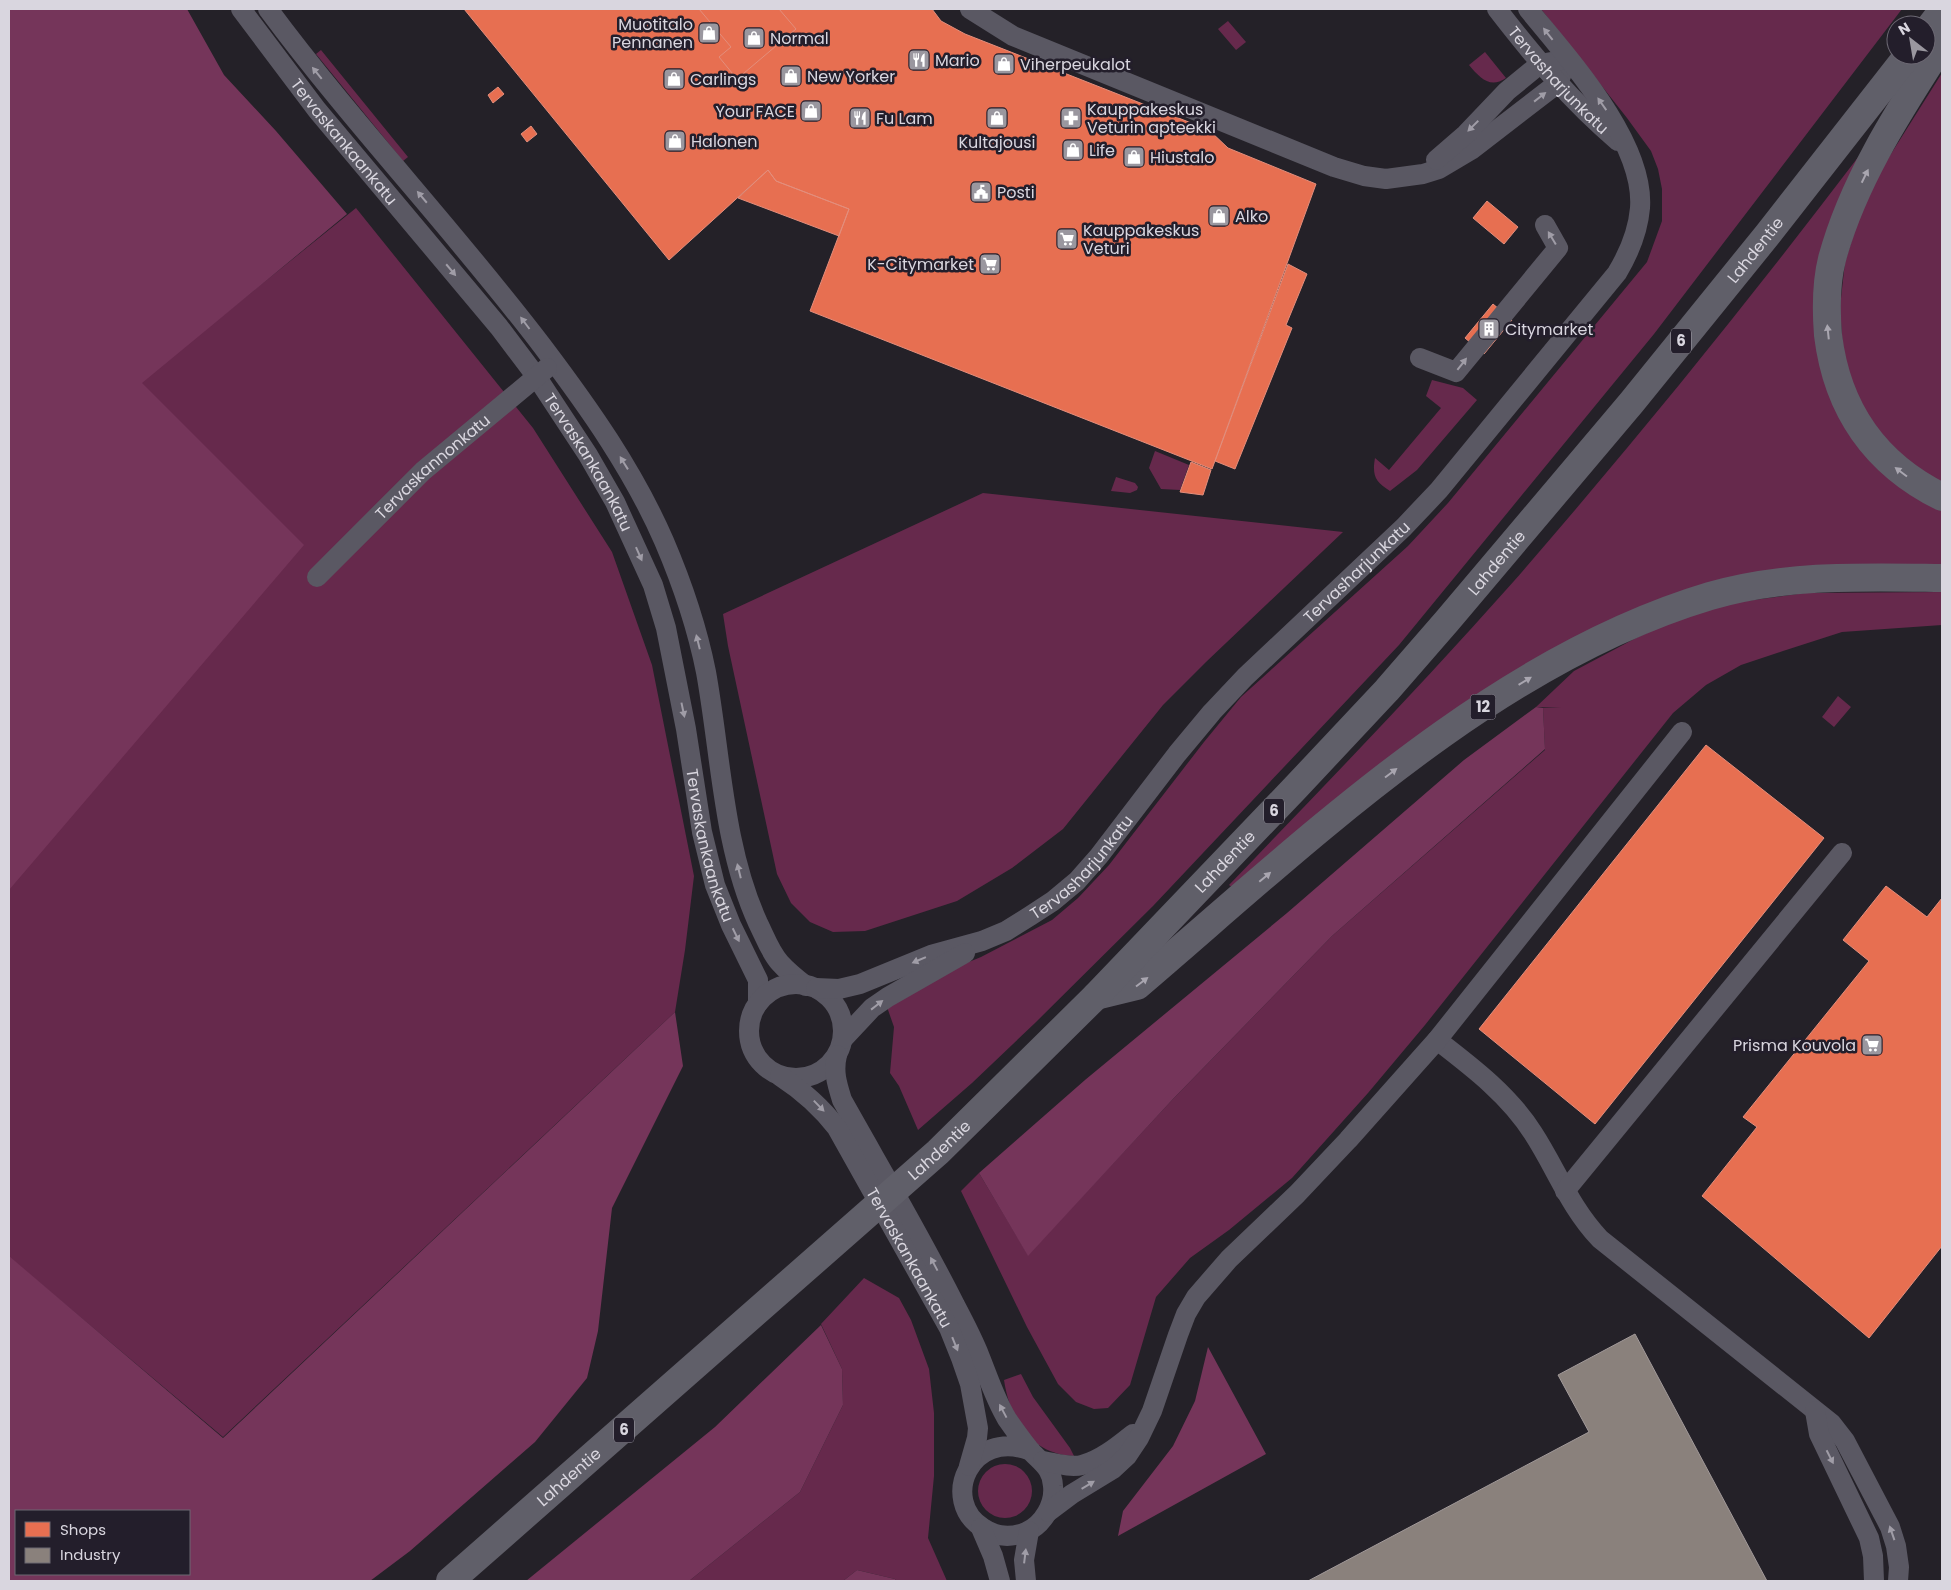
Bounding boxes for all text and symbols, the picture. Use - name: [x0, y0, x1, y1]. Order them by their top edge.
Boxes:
- place label: Muotitalo Pennanen: [612, 13, 693, 54]
- north arrow: [1886, 15, 1936, 65]
- text: N: [1895, 18, 1914, 40]
- shop icon: Muotitalo Pennanen: [697, 21, 721, 45]
- street label: Tervasharjunkatu: [1503, 21, 1614, 140]
- shop icon: Normal: [742, 26, 766, 50]
- place label: Normal: [770, 27, 829, 50]
- one-way arrow: [1543, 28, 1554, 41]
- restaurant icon: Mario: [907, 48, 931, 72]
- place label: Mario: [935, 49, 980, 72]
- shop icon: Viherpeukalot: [992, 52, 1016, 76]
- place label: Viherpeukalot: [1020, 53, 1131, 76]
- shop icon: New Yorker: [779, 64, 803, 88]
- place label: New Yorker: [807, 65, 895, 88]
- one-way arrow: [312, 67, 323, 80]
- shop icon: Carlings: [662, 67, 686, 91]
- place label: Carlings: [690, 68, 756, 91]
- street label: Tervaskankaankatu: [285, 74, 403, 210]
- one-way arrow: [1533, 92, 1546, 103]
- one-way arrow: [1597, 97, 1607, 111]
- place label: Kauppakeskus Veturin apteekki: [1087, 98, 1216, 139]
- shop icon: Your FACE: [799, 99, 823, 123]
- place label: Your FACE: [716, 100, 795, 123]
- restaurant icon: Fu Lam: [848, 106, 872, 130]
- shop icon: Kultajousi: [985, 106, 1009, 130]
- pharmacy icon: Kauppakeskus Veturin apteekki: [1059, 106, 1083, 130]
- place label: Fu Lam: [876, 107, 933, 130]
- one-way arrow: [1467, 120, 1479, 132]
- shop icon: Halonen: [663, 129, 687, 153]
- place label: Halonen: [691, 130, 757, 153]
- place label: Kultajousi: [958, 131, 1036, 154]
- shop icon: Life: [1061, 138, 1085, 162]
- place label: Life: [1089, 139, 1115, 162]
- shop icon: Hiustalo: [1122, 145, 1146, 169]
- place label: Hiustalo: [1150, 146, 1214, 169]
- one-way arrow: [1861, 169, 1869, 183]
- public building icon: Posti: [969, 180, 993, 204]
- place label: Posti: [997, 181, 1035, 204]
- one-way arrow: [417, 191, 428, 204]
- shop icon: Alko: [1207, 204, 1231, 228]
- place label: Alko: [1235, 205, 1268, 228]
- street label: Lahdentie: [1722, 212, 1789, 288]
- place label: Kauppakeskus Veturi: [1083, 219, 1199, 260]
- supermarket icon: Kauppakeskus Veturi: [1055, 227, 1079, 251]
- one-way arrow: [1548, 231, 1557, 244]
- supermarket icon: K-Citymarket: [978, 252, 1002, 276]
- place label: K-Citymarket: [867, 253, 974, 276]
- one-way arrow: [445, 263, 457, 275]
- one-way arrow: [520, 316, 530, 330]
- building icon: Citymarket: [1477, 317, 1501, 341]
- place label: Citymarket: [1505, 318, 1594, 341]
- one-way arrow: [1824, 324, 1832, 340]
- road number: 6: [1671, 328, 1691, 354]
- one-way arrow: [1457, 358, 1468, 371]
- street label: Tervaskankaankatu: [538, 389, 638, 535]
- street label: Tervaskannonkatu: [370, 409, 495, 525]
- one-way arrow: [620, 457, 629, 470]
- one-way arrow: [1895, 466, 1908, 477]
- street label: Tervasharjunkatu: [1298, 516, 1415, 628]
- street label: Lahdentie: [1463, 525, 1531, 600]
- one-way arrow: [636, 547, 644, 561]
- one-way arrow: [694, 635, 702, 650]
- one-way arrow: [1518, 677, 1531, 686]
- road number: 12: [1470, 694, 1496, 720]
- one-way arrow: [679, 703, 687, 719]
- street label: Tervaskankaankatu: [680, 767, 740, 926]
- one-way arrow: [1384, 768, 1397, 779]
- road number: 6: [1264, 798, 1284, 824]
- street label: Tervasharjunkatu: [1026, 810, 1138, 925]
- street label: Lahdentie: [1190, 825, 1261, 898]
- one-way arrow: [734, 864, 742, 879]
- one-way arrow: [1259, 871, 1272, 882]
- one-way arrow: [732, 928, 741, 943]
- one-way arrow: [911, 956, 926, 964]
- one-way arrow: [1135, 977, 1149, 987]
- one-way arrow: [870, 1000, 884, 1010]
- supermarket icon: Prisma Kouvola: [1860, 1033, 1884, 1057]
- place label: Prisma Kouvola: [1733, 1034, 1856, 1057]
- one-way arrow: [813, 1100, 825, 1112]
- street label: Lahdentie: [903, 1115, 976, 1186]
- street label: Tervaskankaankatu: [861, 1184, 958, 1332]
- one-way arrow: [930, 1257, 938, 1271]
- one-way arrow: [952, 1337, 960, 1351]
- one-way arrow: [999, 1403, 1007, 1418]
- road number: 6: [614, 1418, 634, 1442]
- street label: Lahdentie: [532, 1442, 606, 1512]
- one-way arrow: [1826, 1450, 1834, 1464]
- one-way arrow: [1082, 1481, 1095, 1490]
- legend: [15, 1510, 190, 1575]
- text: Shops: [60, 1519, 106, 1540]
- one-way arrow: [1888, 1526, 1895, 1541]
- text: Industry: [60, 1544, 121, 1565]
- one-way arrow: [1021, 1548, 1029, 1564]

